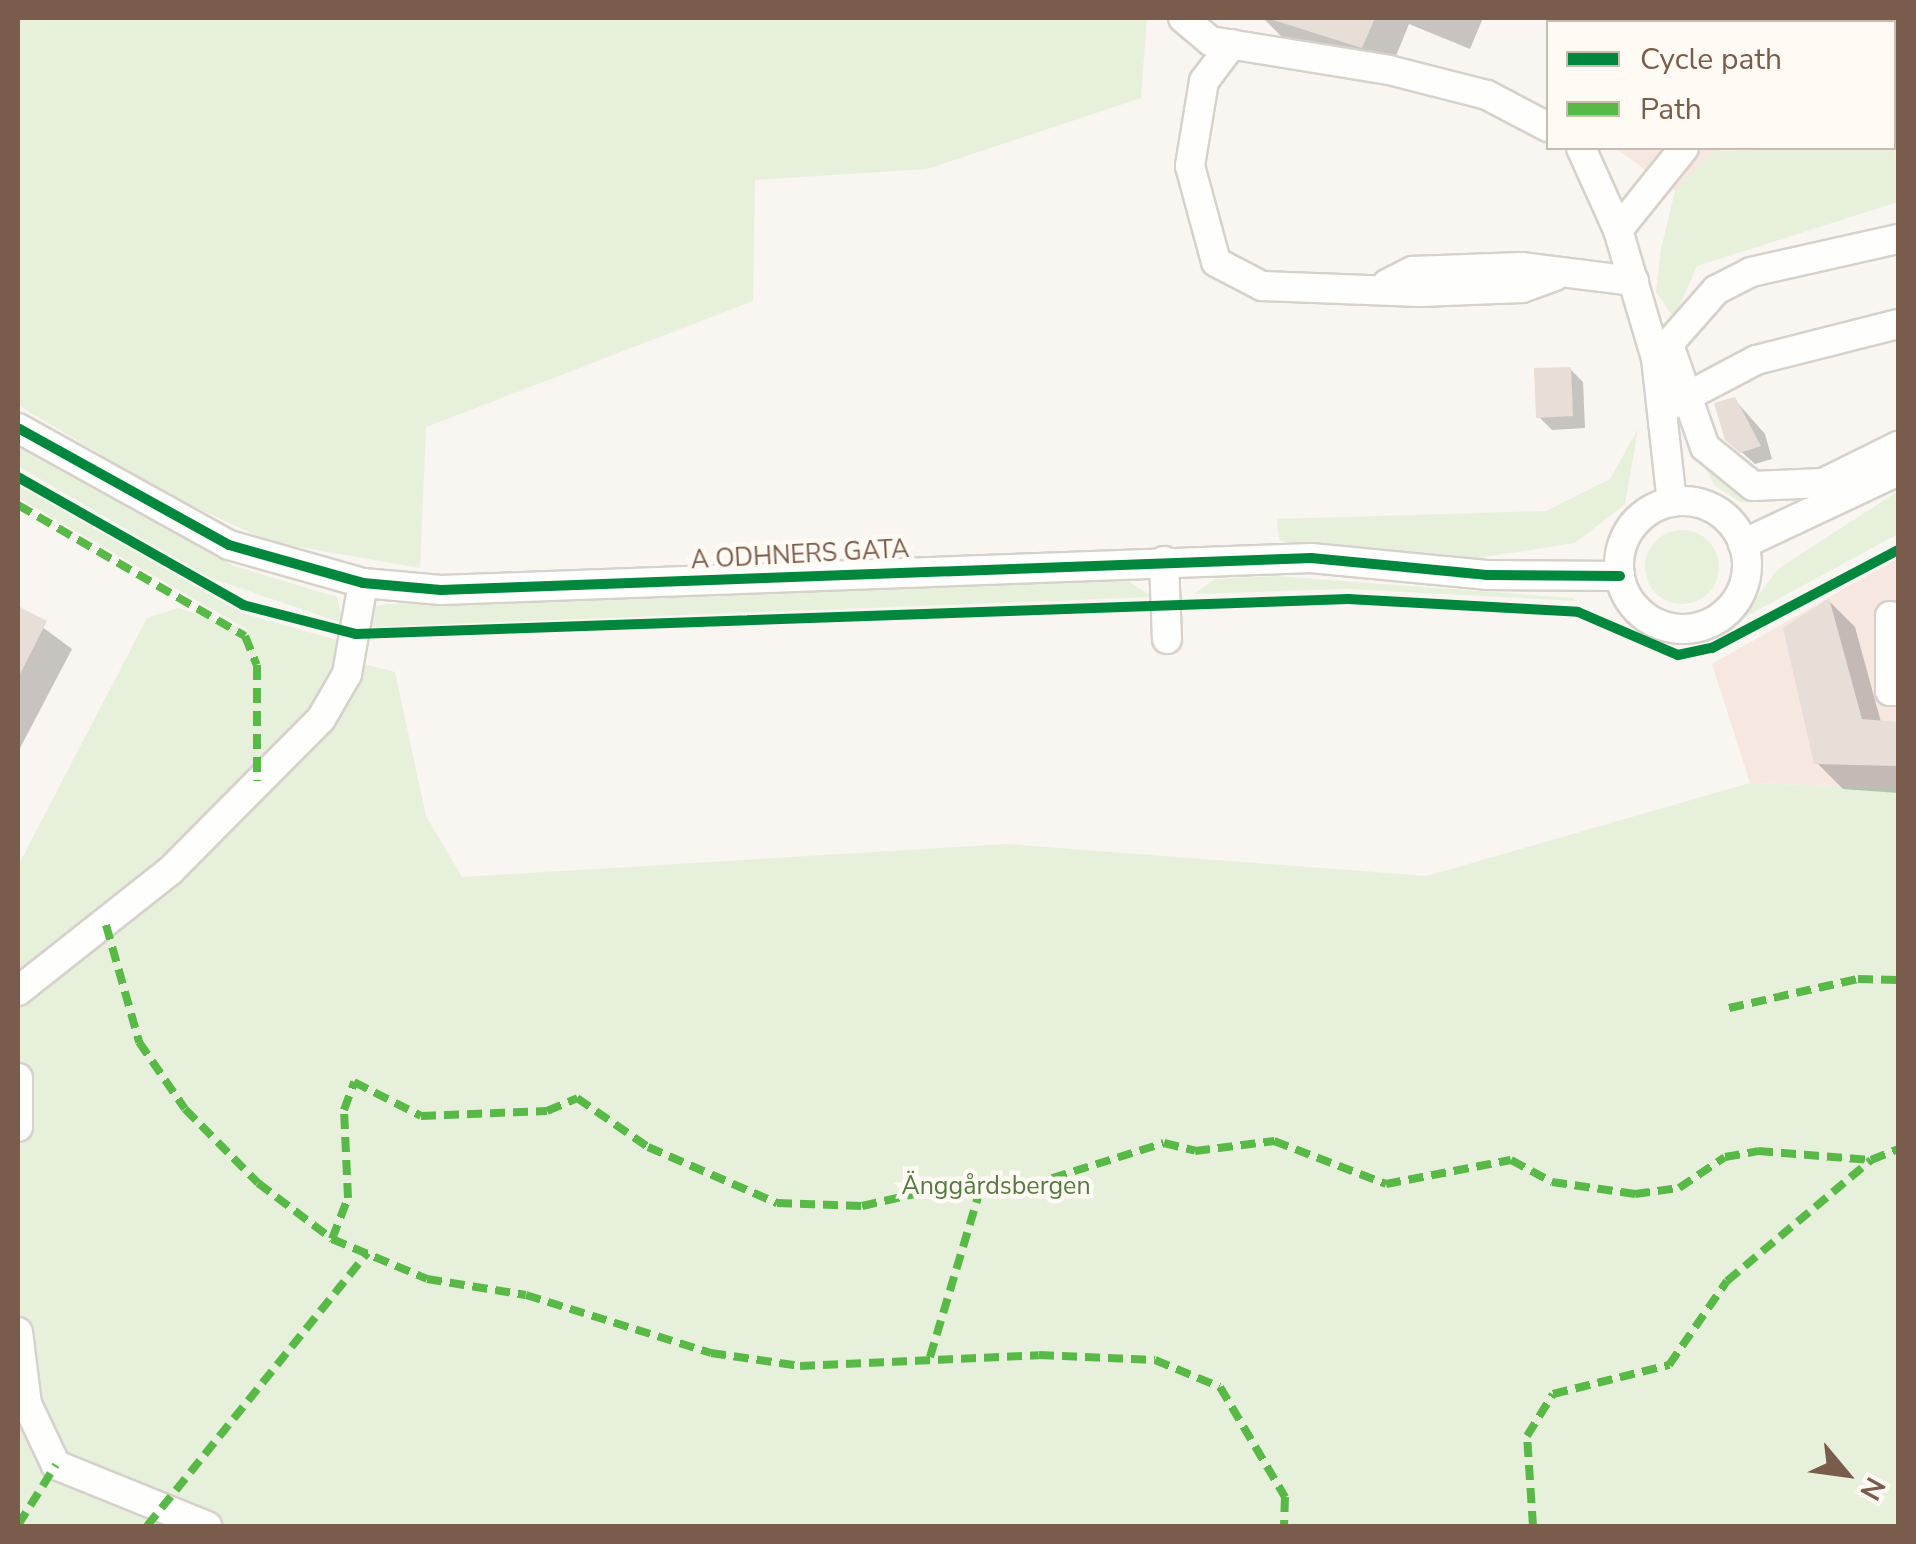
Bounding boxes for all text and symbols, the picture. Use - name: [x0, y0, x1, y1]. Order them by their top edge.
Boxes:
- legend: [1546, 20, 1896, 150]
- text: Cycle path: [1640, 39, 1782, 80]
- text: Path: [1640, 89, 1702, 130]
- street label: A ODHNERS GATA: [690, 534, 910, 576]
- park label: Änggårdsbergen: [901, 1171, 1091, 1201]
- north arrow: [1796, 1424, 1896, 1524]
- text: N: [1851, 1470, 1894, 1507]

